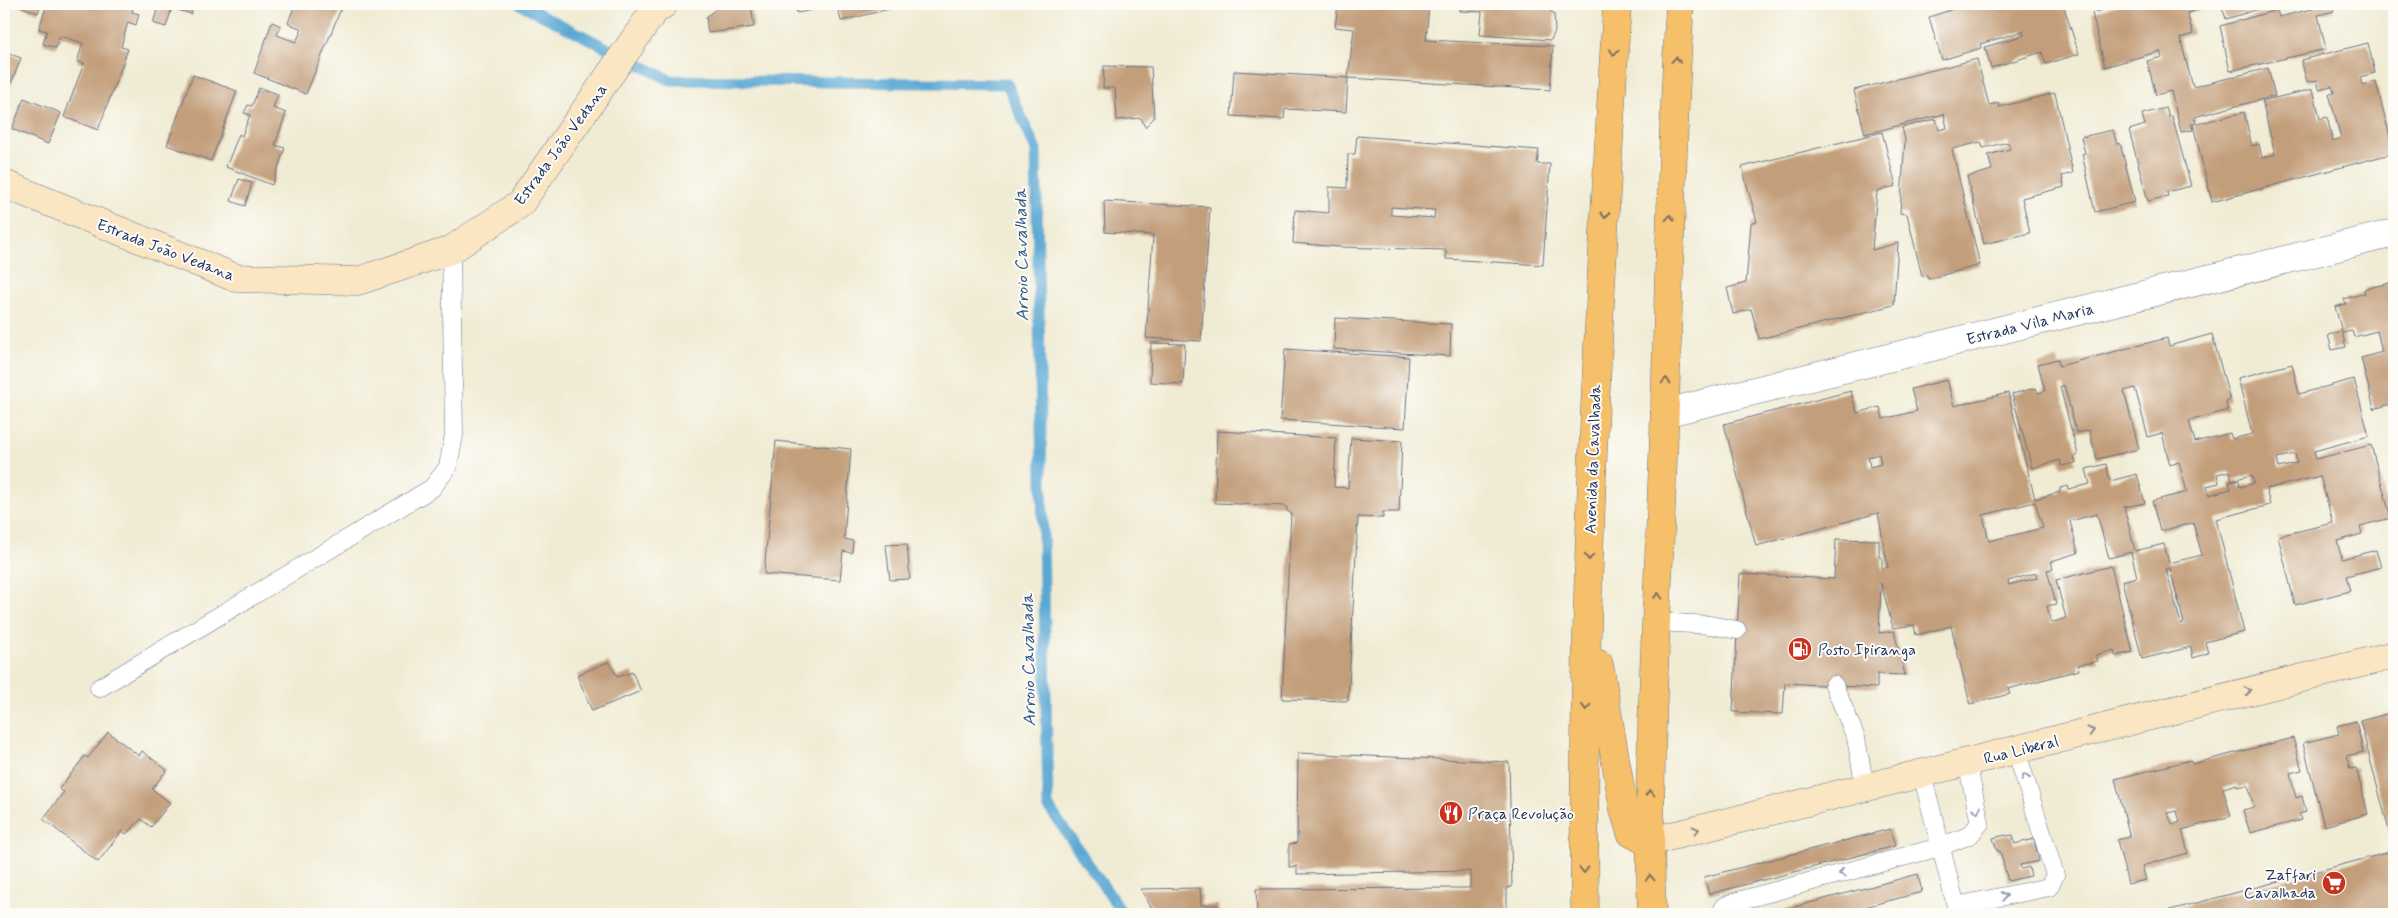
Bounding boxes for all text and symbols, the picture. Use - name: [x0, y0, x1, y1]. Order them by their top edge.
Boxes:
- one-way arrow: [1609, 49, 1620, 57]
- one-way arrow: [1671, 55, 1682, 63]
- street label: Estrada João Vedana: [510, 80, 613, 210]
- water label: Arroio Cavalhada: [1009, 187, 1035, 322]
- one-way arrow: [1599, 211, 1610, 219]
- street label: Estrada João Vedana: [94, 214, 237, 286]
- one-way arrow: [1665, 214, 1676, 222]
- street label: Estrada Vila Maria: [1964, 298, 2096, 350]
- one-way arrow: [1661, 376, 1671, 384]
- street label: Avenida da Cavalhada: [1580, 384, 1607, 534]
- one-way arrow: [1583, 554, 1594, 562]
- one-way arrow: [1653, 591, 1664, 599]
- water label: Arroio Cavalhada: [1016, 592, 1042, 727]
- fuel station icon: Posto Ipiranga: [1787, 636, 1813, 662]
- place label: Posto Ipiranga: [1818, 640, 1916, 661]
- one-way arrow: [2244, 686, 2252, 696]
- one-way arrow: [1580, 703, 1591, 711]
- one-way arrow: [2086, 726, 2095, 737]
- street label: Rua Liberal: [1982, 731, 2061, 770]
- one-way arrow: [2020, 773, 2030, 782]
- one-way arrow: [1645, 789, 1656, 797]
- restaurant icon: Praça Revolução: [1438, 800, 1464, 826]
- place label: Praça Revolução: [1468, 804, 1574, 825]
- one-way arrow: [1972, 806, 1982, 815]
- one-way arrow: [1691, 825, 1700, 836]
- place label: Zaffari Cavalhada: [2244, 865, 2316, 904]
- one-way arrow: [1579, 866, 1589, 874]
- one-way arrow: [1837, 867, 1846, 878]
- supermarket icon: Zaffari Cavalhada: [2321, 870, 2347, 896]
- one-way arrow: [1645, 874, 1656, 882]
- one-way arrow: [1999, 891, 2008, 902]

